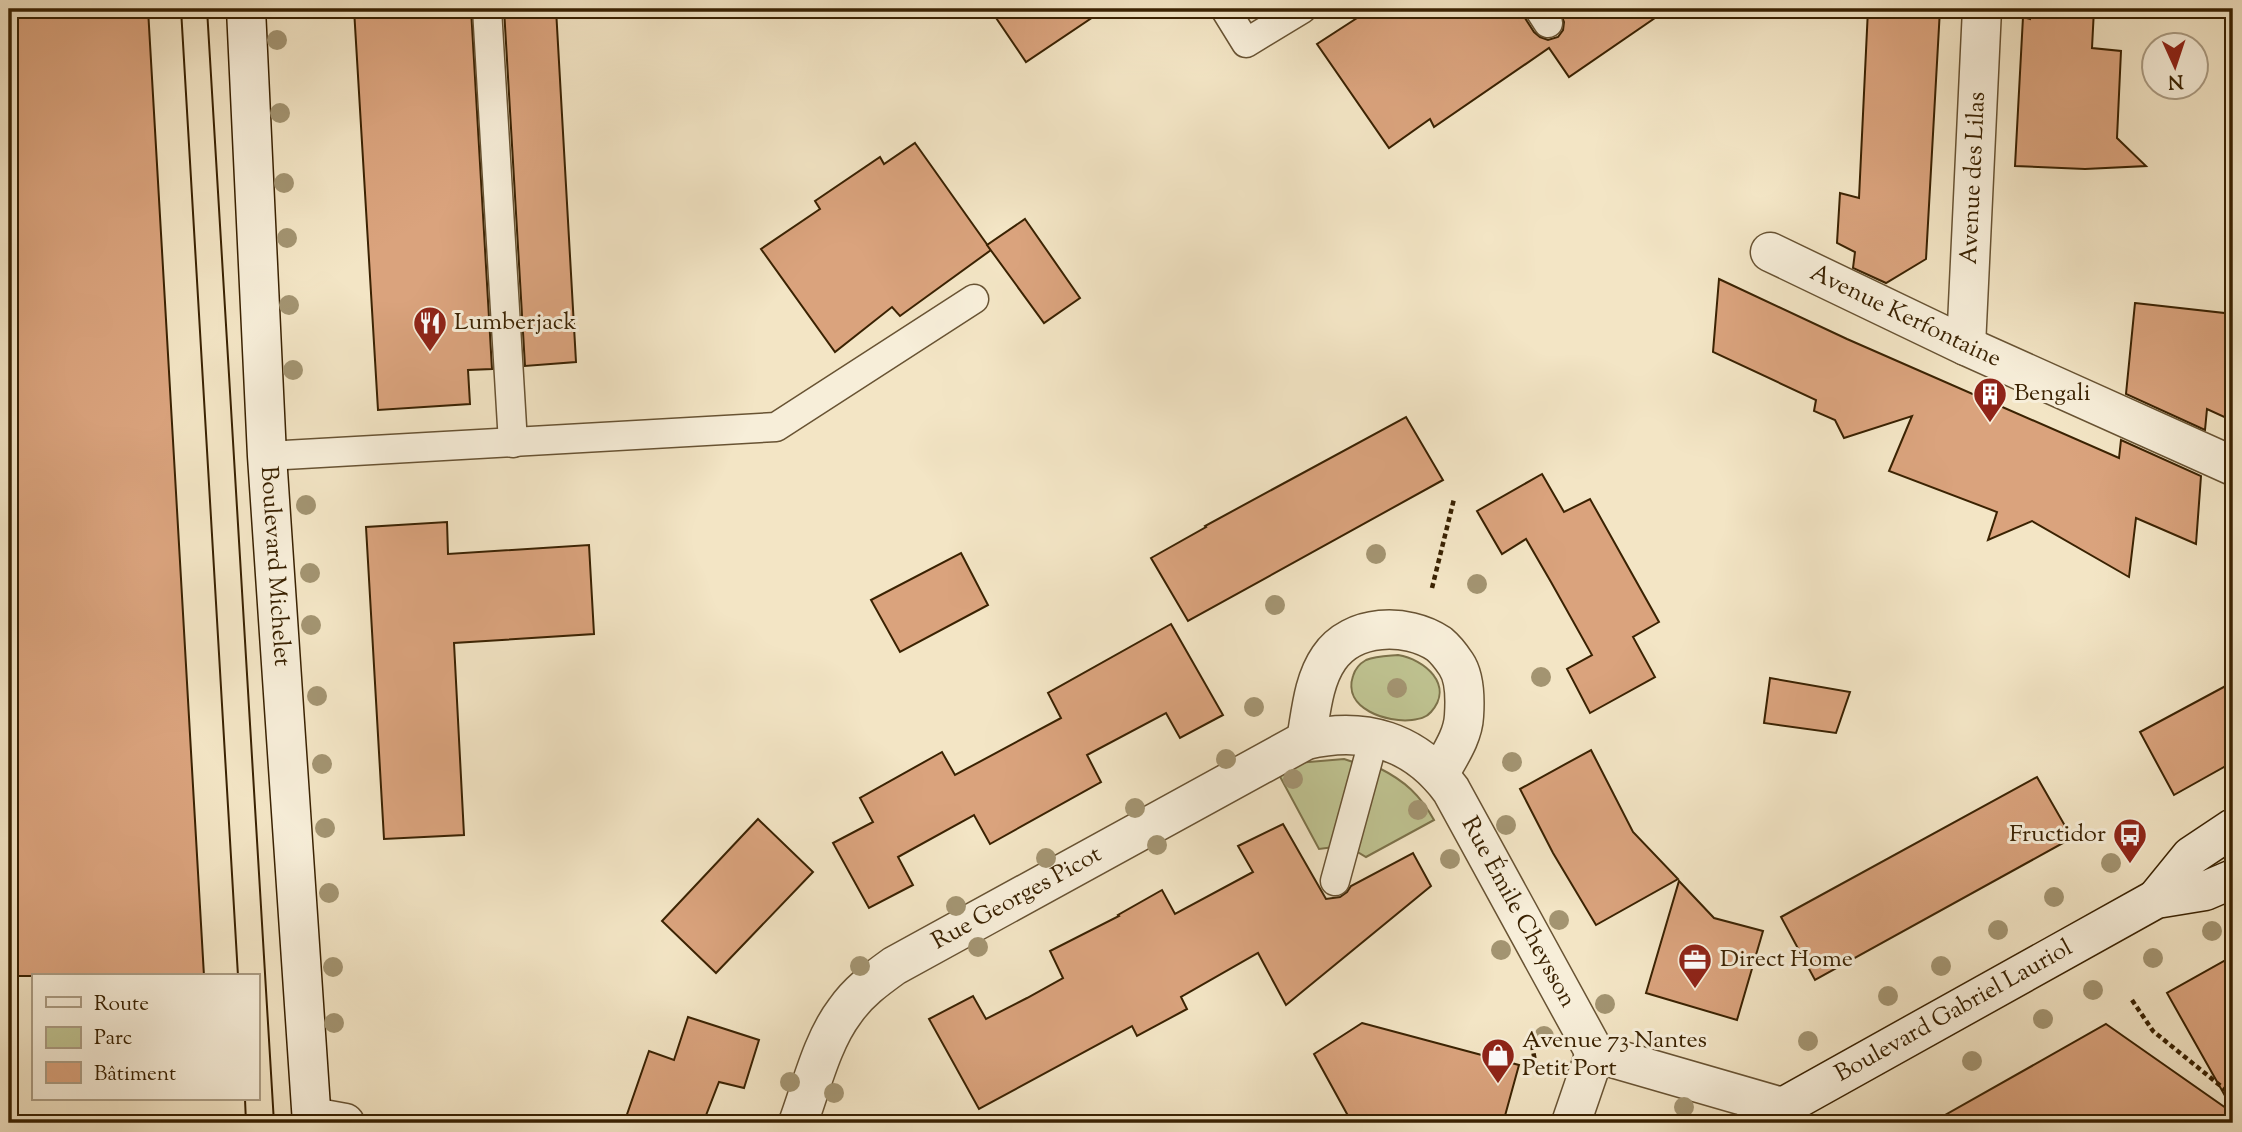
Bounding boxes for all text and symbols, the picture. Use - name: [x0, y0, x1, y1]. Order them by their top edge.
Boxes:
- north arrow: [2140, 32, 2210, 102]
- text: N: [2167, 67, 2184, 94]
- street label: Avenue des Lilas: [1953, 91, 1995, 265]
- street label: Avenue Kerfontaine: [1804, 257, 2006, 377]
- restaurant icon: Lumberjack: [411, 304, 449, 353]
- place label: Lumberjack: [454, 306, 577, 340]
- building icon: Bengali: [1971, 375, 2009, 424]
- place label: Bengali: [2014, 377, 2091, 411]
- street label: Boulevard Michelet: [251, 465, 298, 667]
- street label: Rue Émile Cheysson: [1452, 811, 1584, 1014]
- bus stop icon: Fructidor: [2111, 816, 2149, 865]
- place label: Fructidor: [2009, 818, 2106, 852]
- street label: Rue Georges Picot: [926, 838, 1108, 959]
- street label: Boulevard Gabriel Lauriol: [1829, 932, 2079, 1091]
- office icon: Direct Home: [1676, 941, 1714, 990]
- place label: Direct Home: [1720, 943, 1853, 977]
- legend: [32, 974, 259, 1100]
- text: Route: [94, 990, 149, 1020]
- text: Parc: [94, 1024, 132, 1054]
- place label: Avenue 73 Nantes Petit Port: [1522, 1024, 1707, 1086]
- shop icon: Avenue 73 Nantes Petit Port: [1479, 1036, 1517, 1085]
- text: Bâtiment: [94, 1060, 176, 1090]

